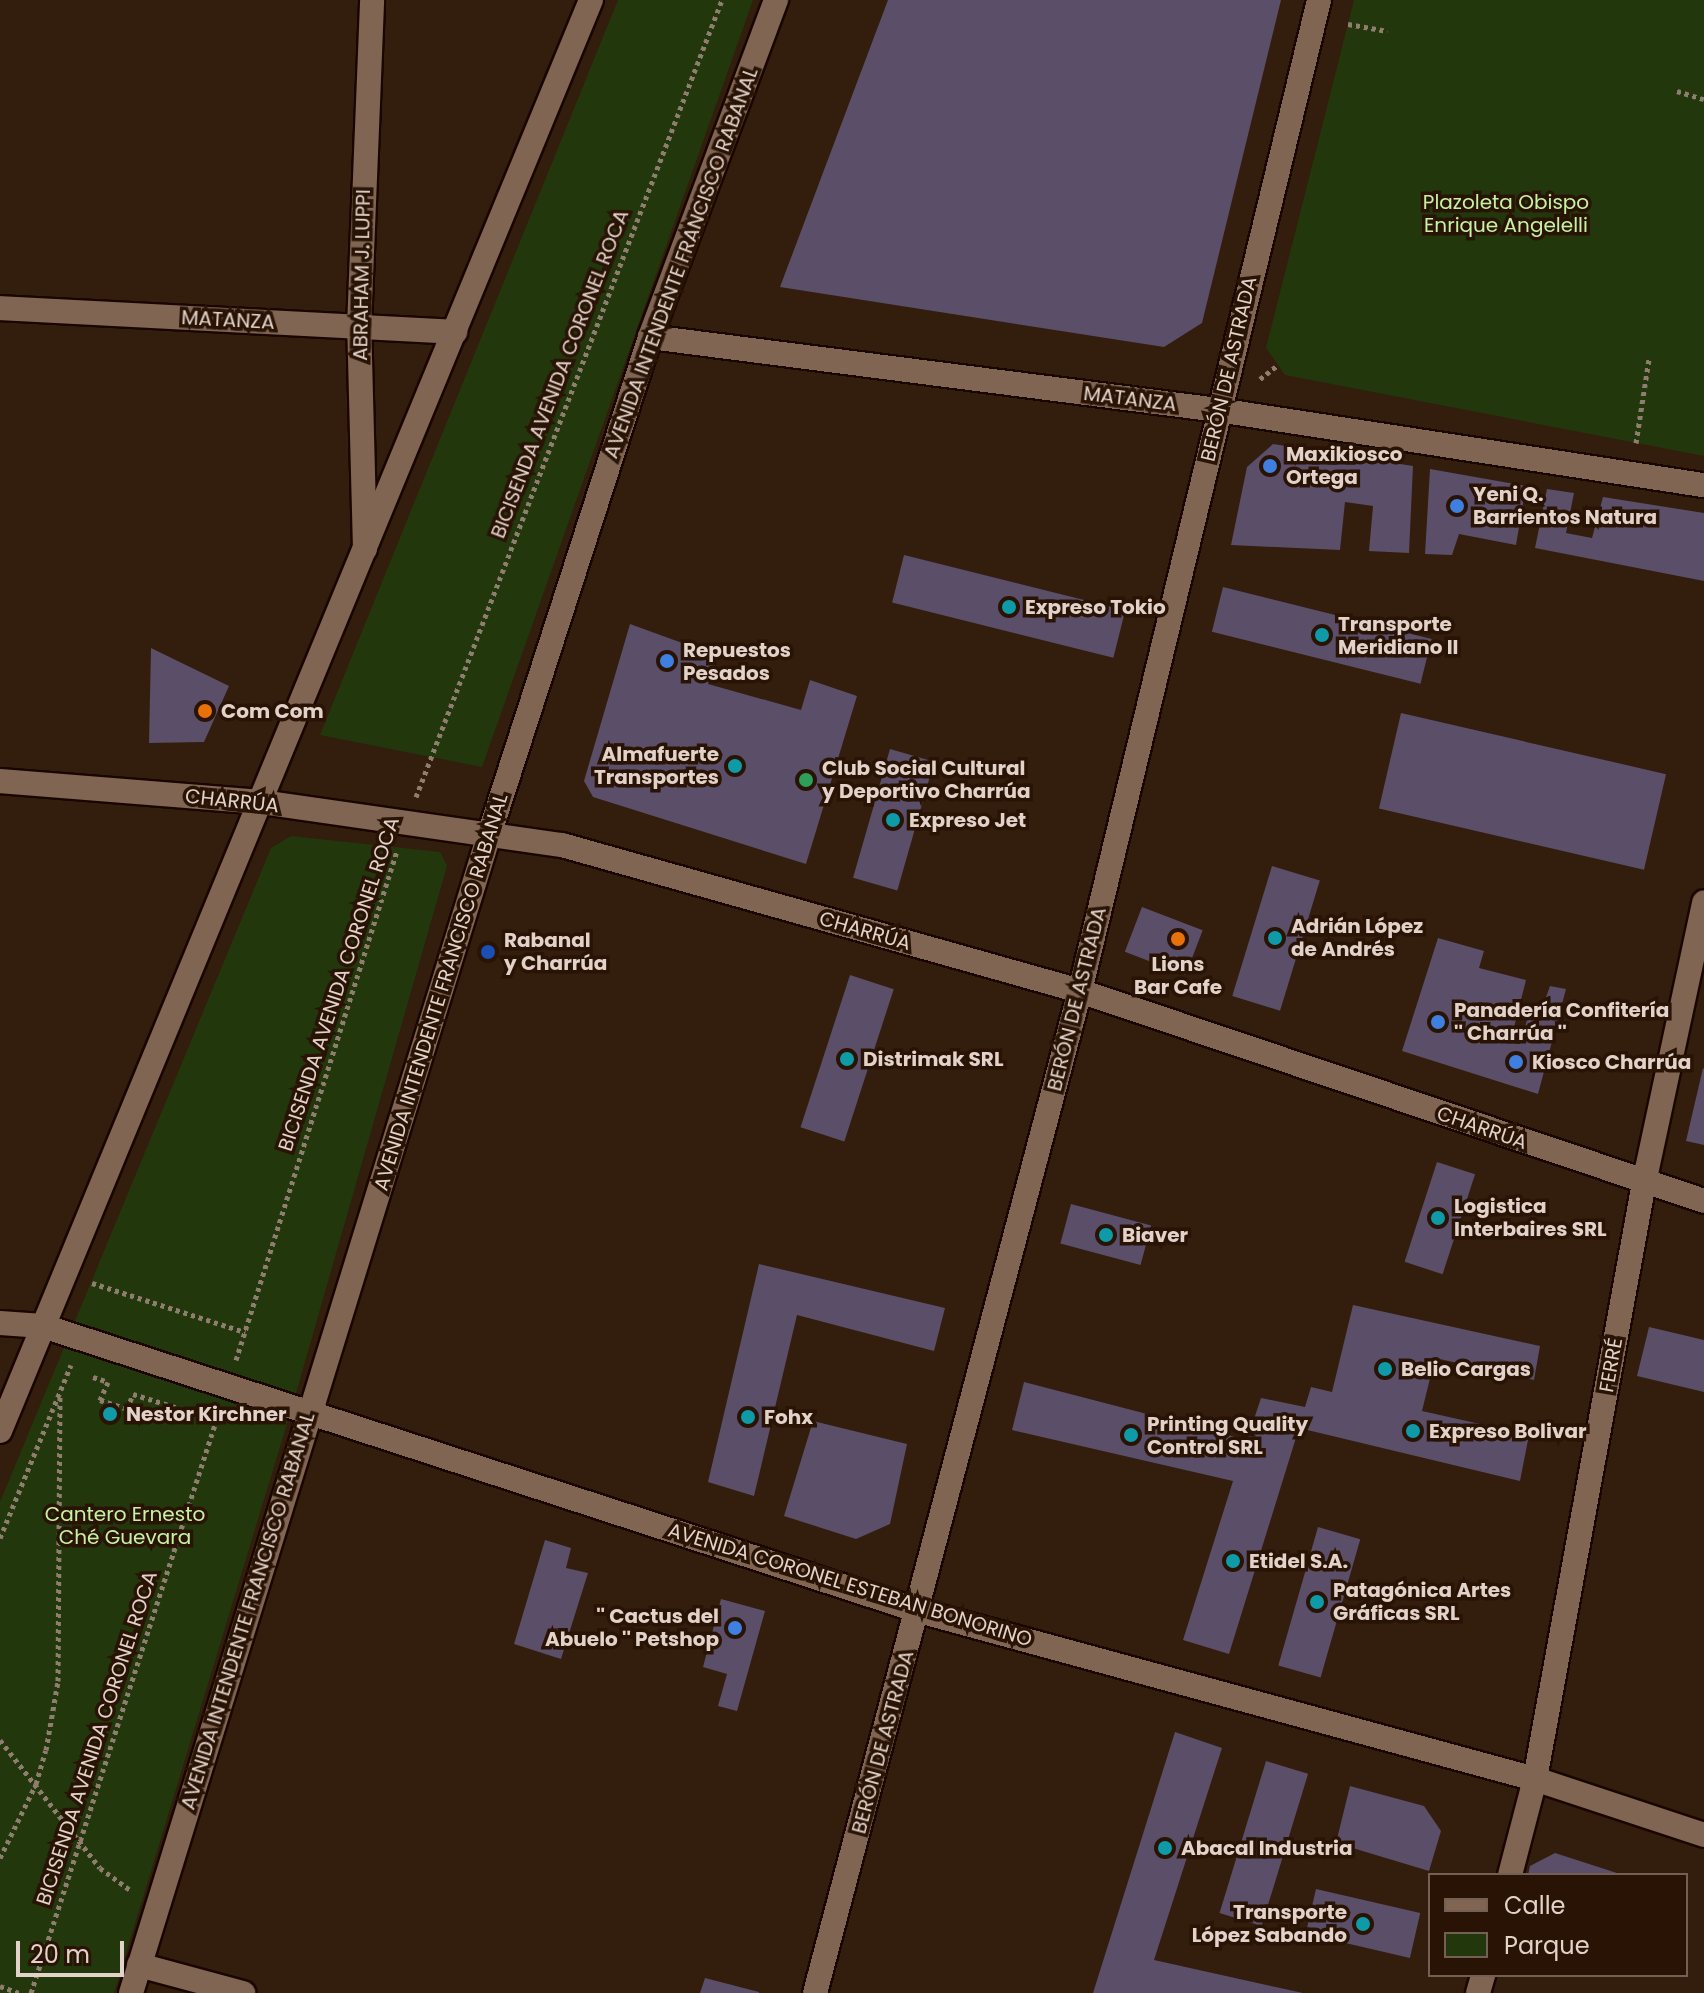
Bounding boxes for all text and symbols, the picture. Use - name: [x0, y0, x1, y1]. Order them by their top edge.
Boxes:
- street label: AVENIDA INTENDENTE FRANCISCO RABANAL: [599, 64, 763, 462]
- street label: ABRAHAM J. LUPPI: [349, 189, 375, 361]
- park label: Plazoleta Obispo Enrique Angelelli: [1423, 190, 1589, 237]
- street label: BICISENDA AVENIDA CORONEL ROCA: [486, 206, 634, 542]
- street label: BERÓN DE ASTRADA: [1196, 274, 1262, 464]
- street label: MATANZA: [181, 306, 275, 334]
- street label: MATANZA: [1082, 381, 1178, 417]
- place label: Maxikiosco Ortega: [1286, 442, 1403, 489]
- marker: Maxikiosco Ortega: [1261, 457, 1279, 475]
- place label: Yeni Q. Barrientos Natura: [1473, 482, 1657, 529]
- marker: Yeni Q. Barrientos Natura: [1448, 497, 1466, 515]
- place label: Expreso Tokio: [1025, 595, 1166, 619]
- marker: Expreso Tokio: [1000, 598, 1018, 616]
- place label: Transporte Meridiano II: [1338, 612, 1458, 659]
- marker: Transporte Meridiano II: [1313, 626, 1331, 644]
- place label: Repuestos Pesados: [683, 638, 791, 685]
- marker: Repuestos Pesados: [658, 652, 676, 670]
- place label: Com Com: [221, 699, 324, 723]
- marker: Com Com: [196, 702, 214, 720]
- place label: Almafuerte Transportes: [594, 742, 719, 789]
- place label: Club Social Cultural y Deportivo Charrúa: [822, 756, 1031, 803]
- marker: Almafuerte Transportes: [726, 757, 744, 775]
- marker: Club Social Cultural y Deportivo Charrúa: [797, 771, 815, 789]
- street label: CHARRÚA: [184, 784, 280, 818]
- street label: AVENIDA INTENDENTE FRANCISCO RABANAL: [369, 790, 513, 1194]
- place label: Expreso Jet: [909, 808, 1026, 832]
- marker: Expreso Jet: [884, 811, 902, 829]
- street label: BICISENDA AVENIDA CORONEL ROCA: [274, 814, 404, 1154]
- street label: BERÓN DE ASTRADA: [1043, 904, 1111, 1094]
- street label: CHARRÚA: [816, 907, 914, 955]
- place label: Adrián López de Andrés: [1291, 914, 1423, 961]
- place label: Rabanal y Charrúa: [504, 928, 607, 975]
- marker: Adrián López de Andrés: [1266, 929, 1284, 947]
- marker: Lions Bar Cafe: [1169, 930, 1187, 948]
- marker: Rabanal y Charrúa: [479, 943, 497, 961]
- place label: Lions Bar Cafe: [1134, 952, 1222, 999]
- place label: Panadería Confitería '' Charrúa '': [1454, 998, 1669, 1045]
- marker: Panadería Confitería '' Charrúa '': [1429, 1013, 1447, 1031]
- place label: Distrimak SRL: [863, 1047, 1003, 1071]
- marker: Distrimak SRL: [838, 1050, 856, 1068]
- place label: Kiosco Charrúa: [1532, 1050, 1691, 1074]
- marker: Kiosco Charrúa: [1507, 1053, 1525, 1071]
- street label: CHARRÚA: [1434, 1101, 1530, 1155]
- place label: Logistica Interbaires SRL: [1454, 1194, 1607, 1241]
- marker: Logistica Interbaires SRL: [1429, 1209, 1447, 1227]
- place label: Biaver: [1122, 1223, 1188, 1247]
- marker: Biaver: [1097, 1226, 1115, 1244]
- street label: FERRÉ: [1594, 1336, 1628, 1394]
- place label: Belio Cargas: [1401, 1357, 1531, 1381]
- marker: Belio Cargas: [1376, 1360, 1394, 1378]
- place label: Nestor Kirchner: [126, 1402, 287, 1426]
- marker: Nestor Kirchner: [101, 1405, 119, 1423]
- place label: Fohx: [764, 1405, 813, 1429]
- marker: Fohx: [739, 1408, 757, 1426]
- street label: AVENIDA INTENDENTE FRANCISCO RABANAL: [176, 1409, 320, 1813]
- place label: Printing Quality Control SRL: [1147, 1412, 1308, 1459]
- place label: Expreso Bolivar: [1429, 1419, 1587, 1443]
- marker: Expreso Bolivar: [1404, 1422, 1422, 1440]
- marker: Printing Quality Control SRL: [1122, 1426, 1140, 1444]
- park label: Cantero Ernesto Ché Guevara: [45, 1503, 205, 1550]
- street label: AVENIDA CORONEL ESTEBAN BONORINO: [665, 1518, 1035, 1652]
- place label: Etidel S.A.: [1249, 1549, 1348, 1573]
- marker: Etidel S.A.: [1224, 1552, 1242, 1570]
- street label: BICISENDA AVENIDA CORONEL ROCA: [32, 1568, 162, 1908]
- place label: Patagónica Artes Gráficas SRL: [1333, 1578, 1511, 1625]
- marker: Patagónica Artes Gráficas SRL: [1308, 1593, 1326, 1611]
- place label: '' Cactus del Abuelo '' Petshop: [545, 1604, 719, 1651]
- marker: '' Cactus del Abuelo '' Petshop: [726, 1619, 744, 1637]
- street label: BERÓN DE ASTRADA: [847, 1648, 919, 1836]
- place label: Abacal Industria: [1181, 1836, 1352, 1860]
- marker: Abacal Industria: [1156, 1839, 1174, 1857]
- legend: [1428, 1873, 1688, 1977]
- text: Calle: [1504, 1889, 1565, 1922]
- place label: Transporte López Sabando: [1192, 1900, 1347, 1947]
- marker: Transporte López Sabando: [1354, 1915, 1372, 1933]
- scale bar: [20, 1925, 128, 1975]
- text: Parque: [1504, 1929, 1590, 1962]
- text: 20 m: [30, 1938, 90, 1971]

